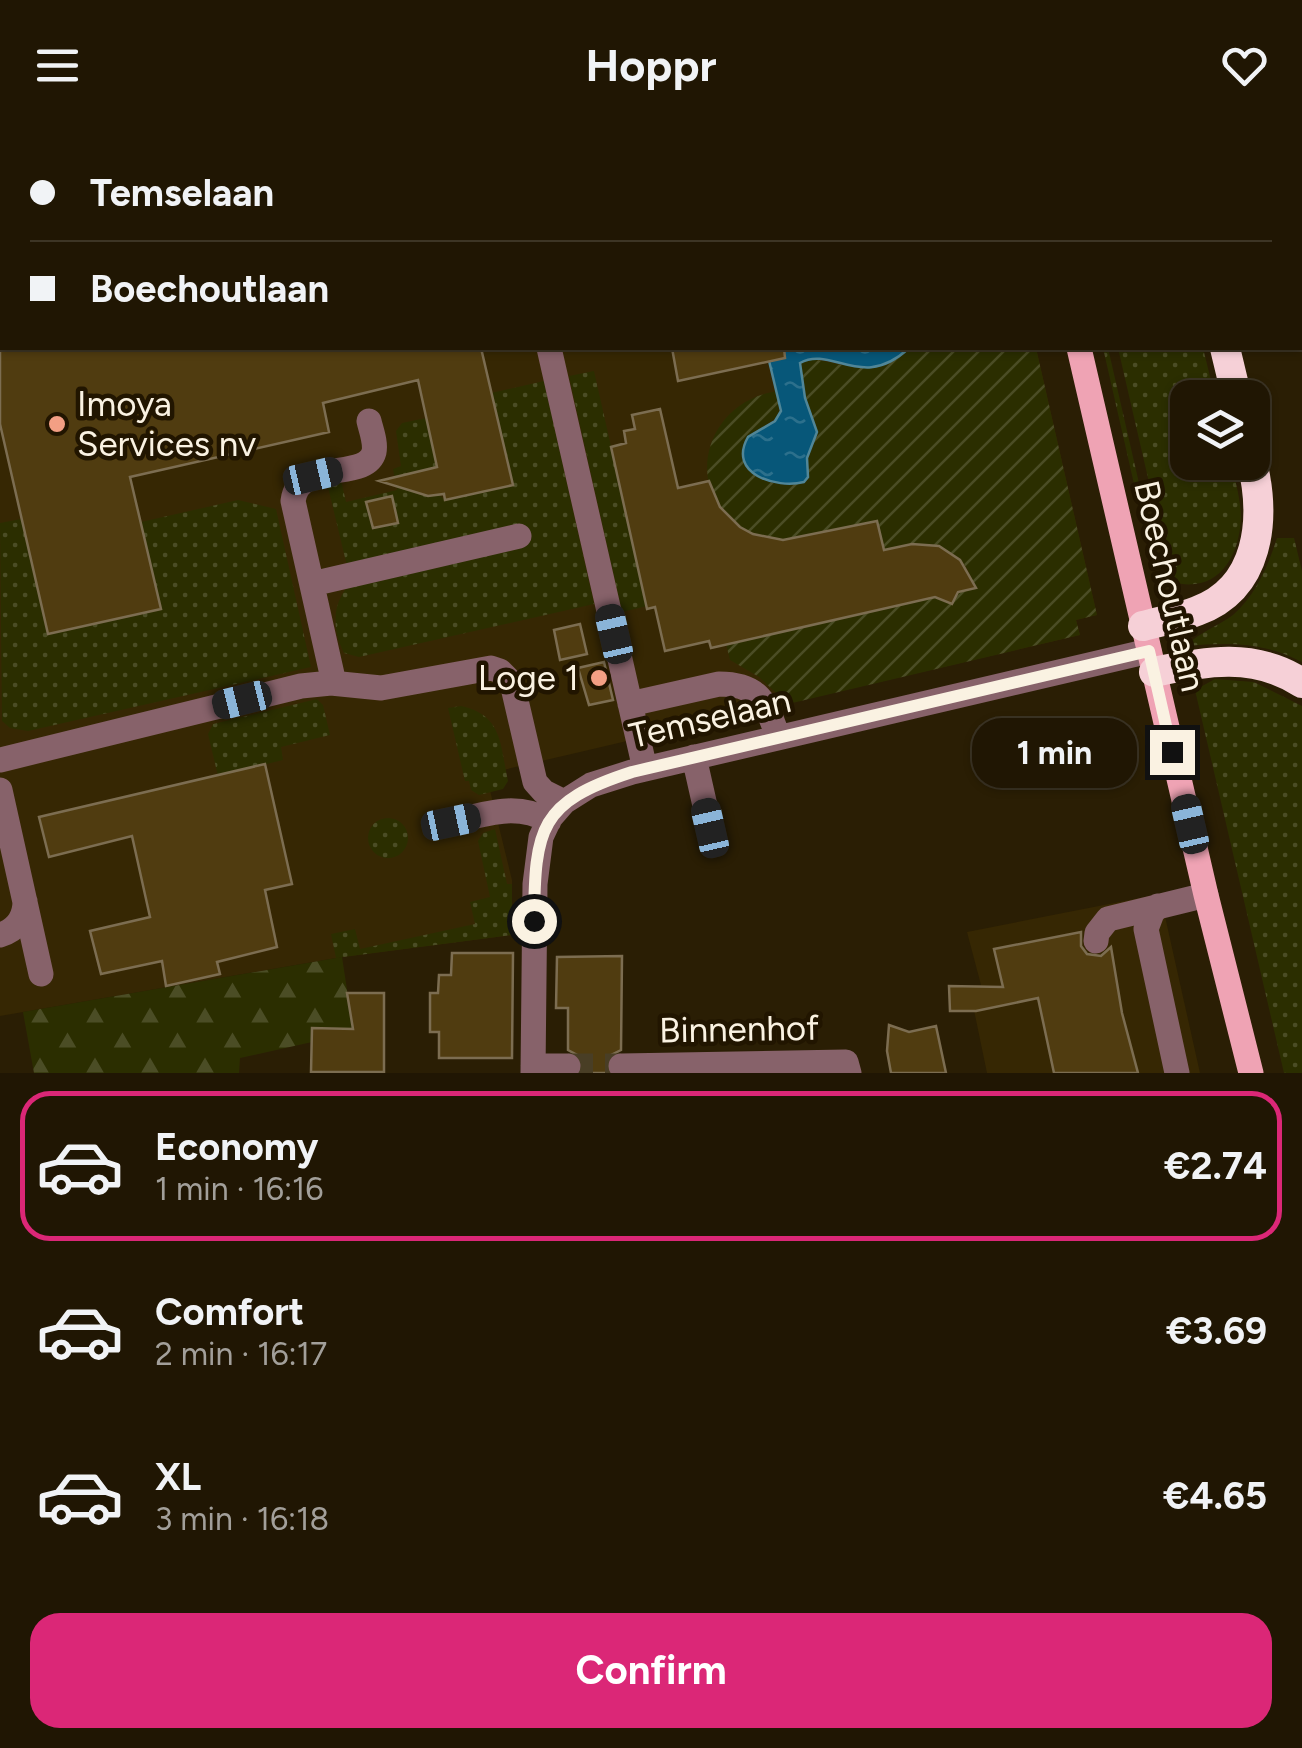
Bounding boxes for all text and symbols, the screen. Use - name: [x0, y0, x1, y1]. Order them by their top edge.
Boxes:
- icon: menu: [30, 38, 85, 93]
- text: Hoppr: [585, 38, 717, 92]
- icon: heart: [1217, 38, 1272, 93]
- text: Temselaan: [90, 170, 274, 216]
- text: Boechoutlaan: [90, 266, 329, 312]
- map controls: [1170, 380, 1270, 480]
- button: layers: [1170, 380, 1270, 480]
- place label: Imoya Services nv: [77, 383, 256, 465]
- marker: Imoya Services nv: [46, 413, 68, 435]
- car: [280, 455, 346, 497]
- street label: Boechoutlaan: [1125, 476, 1215, 696]
- car: [593, 601, 635, 667]
- place label: Loge 1: [478, 657, 579, 699]
- marker: Loge 1: [588, 667, 610, 689]
- car: [209, 678, 275, 722]
- street label: Temselaan: [625, 679, 795, 757]
- callout: 1 min: [972, 717, 1137, 787]
- route end: [1150, 730, 1195, 775]
- text: 1 min: [1017, 734, 1092, 772]
- car: [1169, 791, 1211, 857]
- car: [689, 795, 731, 861]
- car: [419, 801, 483, 843]
- route start: [512, 899, 557, 944]
- street label: Binnenhof: [659, 1007, 819, 1051]
- icon: car: [35, 1121, 125, 1211]
- text: Economy: [155, 1124, 318, 1170]
- text: €2.74: [1164, 1143, 1267, 1189]
- text: 1 min · 16:16: [155, 1170, 323, 1208]
- icon: car: [35, 1286, 125, 1376]
- text: Comfort: [155, 1289, 304, 1335]
- text: €3.69: [1166, 1308, 1267, 1354]
- text: 2 min · 16:17: [155, 1335, 327, 1373]
- icon: car: [35, 1451, 125, 1541]
- text: XL: [155, 1454, 201, 1500]
- text: €4.65: [1163, 1473, 1267, 1519]
- text: 3 min · 16:18: [155, 1500, 329, 1538]
- button: Confirm: [30, 1613, 1272, 1728]

